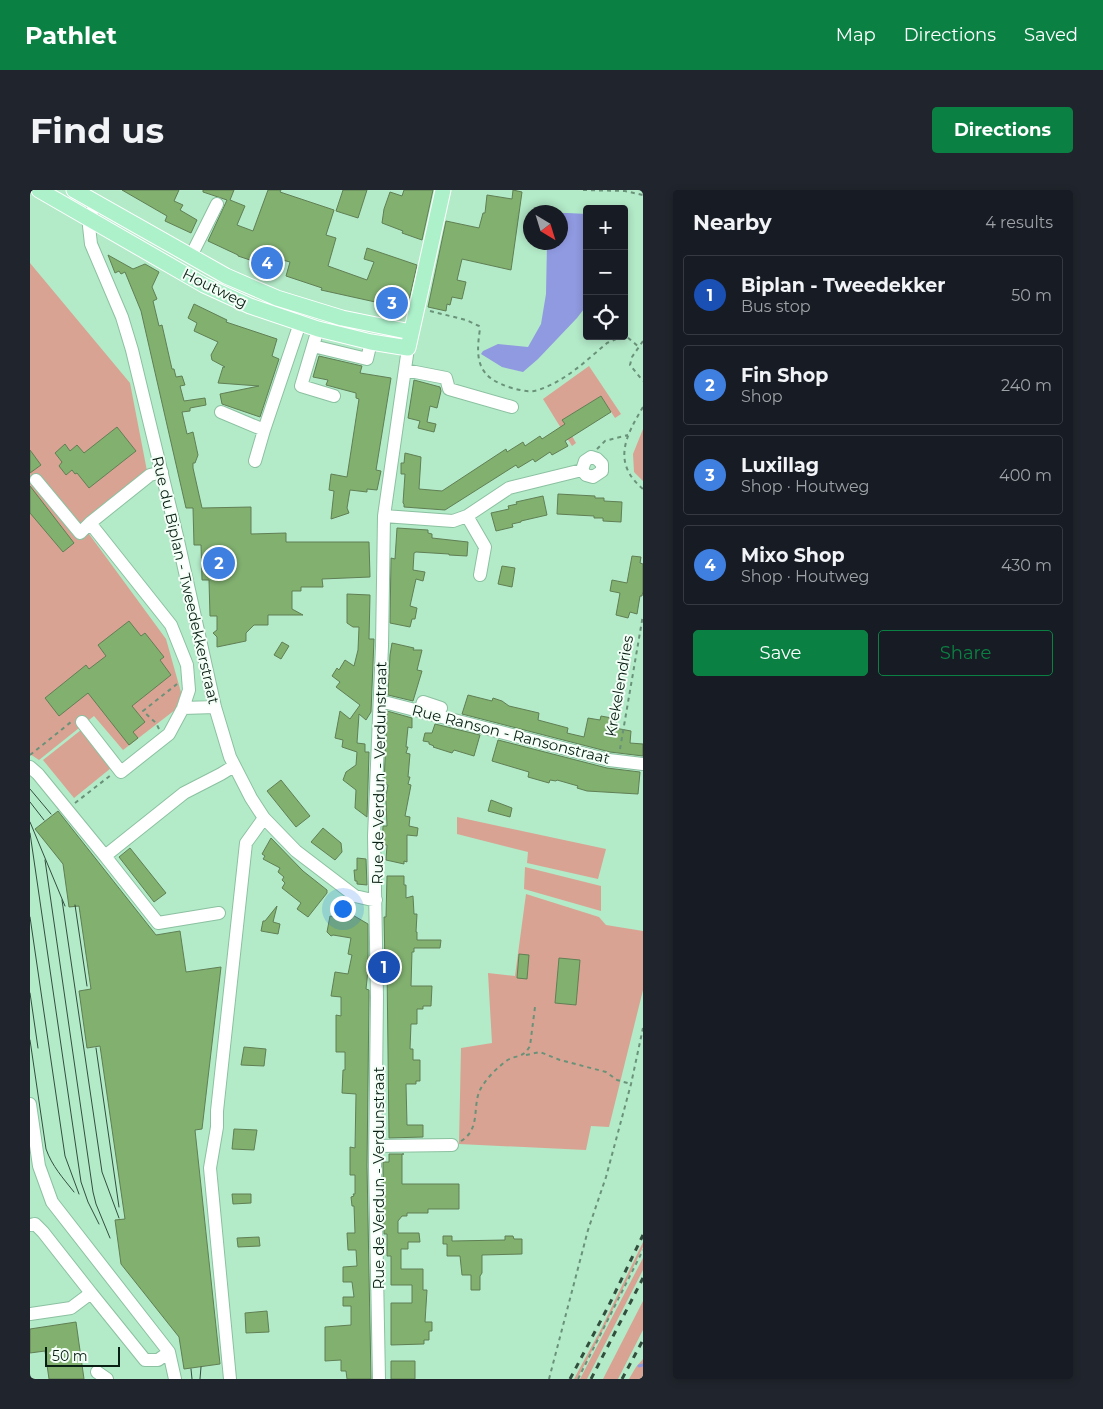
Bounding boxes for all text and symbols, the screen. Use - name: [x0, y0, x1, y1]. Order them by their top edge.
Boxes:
- text: Pathlet: [25, 21, 117, 50]
- text: Map: [836, 24, 876, 46]
- text: Directions: [904, 24, 996, 46]
- text: Saved: [1024, 24, 1078, 46]
- button: Directions: [932, 107, 1073, 153]
- text: Find us: [30, 109, 164, 152]
- north arrow: [523, 205, 568, 250]
- map controls: [583, 205, 628, 340]
- button: +: [583, 205, 628, 250]
- text: Nearby: [693, 210, 772, 235]
- text: 4 results: [985, 213, 1053, 232]
- pin: 4: [251, 244, 283, 282]
- button: −: [583, 250, 628, 295]
- street label: Houtweg: [179, 264, 251, 312]
- text: Biplan - Tweedekker: [741, 274, 945, 297]
- pin: 3: [376, 284, 408, 322]
- text: 1: [707, 286, 713, 305]
- text: 50 m: [1011, 286, 1052, 305]
- button: locate: [583, 295, 628, 340]
- text: Bus stop: [741, 297, 811, 316]
- text: Fin Shop: [741, 364, 828, 387]
- text: 2: [705, 376, 715, 395]
- text: 240 m: [1001, 376, 1052, 395]
- text: Shop: [741, 387, 783, 406]
- street label: Rue du Biplan - Tweedekkerstraat: [148, 454, 224, 706]
- text: Luxillag: [741, 454, 819, 477]
- text: 3: [705, 466, 715, 485]
- text: 400 m: [999, 466, 1052, 485]
- text: Shop · Houtweg: [741, 477, 870, 496]
- pin: 2: [203, 544, 235, 582]
- text: Mixo Shop: [741, 544, 845, 567]
- text: 4: [704, 556, 716, 575]
- text: 430 m: [1001, 556, 1052, 575]
- text: Shop · Houtweg: [741, 567, 870, 586]
- button: Save: [693, 630, 868, 676]
- button: Share: [878, 630, 1053, 676]
- street label: Krekelendries: [601, 634, 637, 738]
- street label: Rue de Verdun - Verdunstraat: [368, 661, 390, 885]
- street label: Rue Ranson - Ransonstraat: [410, 700, 612, 768]
- your location: [330, 896, 356, 922]
- pin: 1: [368, 948, 400, 986]
- street label: Rue de Verdun - Verdunstraat: [369, 1066, 388, 1290]
- scale bar: [45, 1344, 120, 1367]
- text: 50 m: [52, 1347, 88, 1365]

